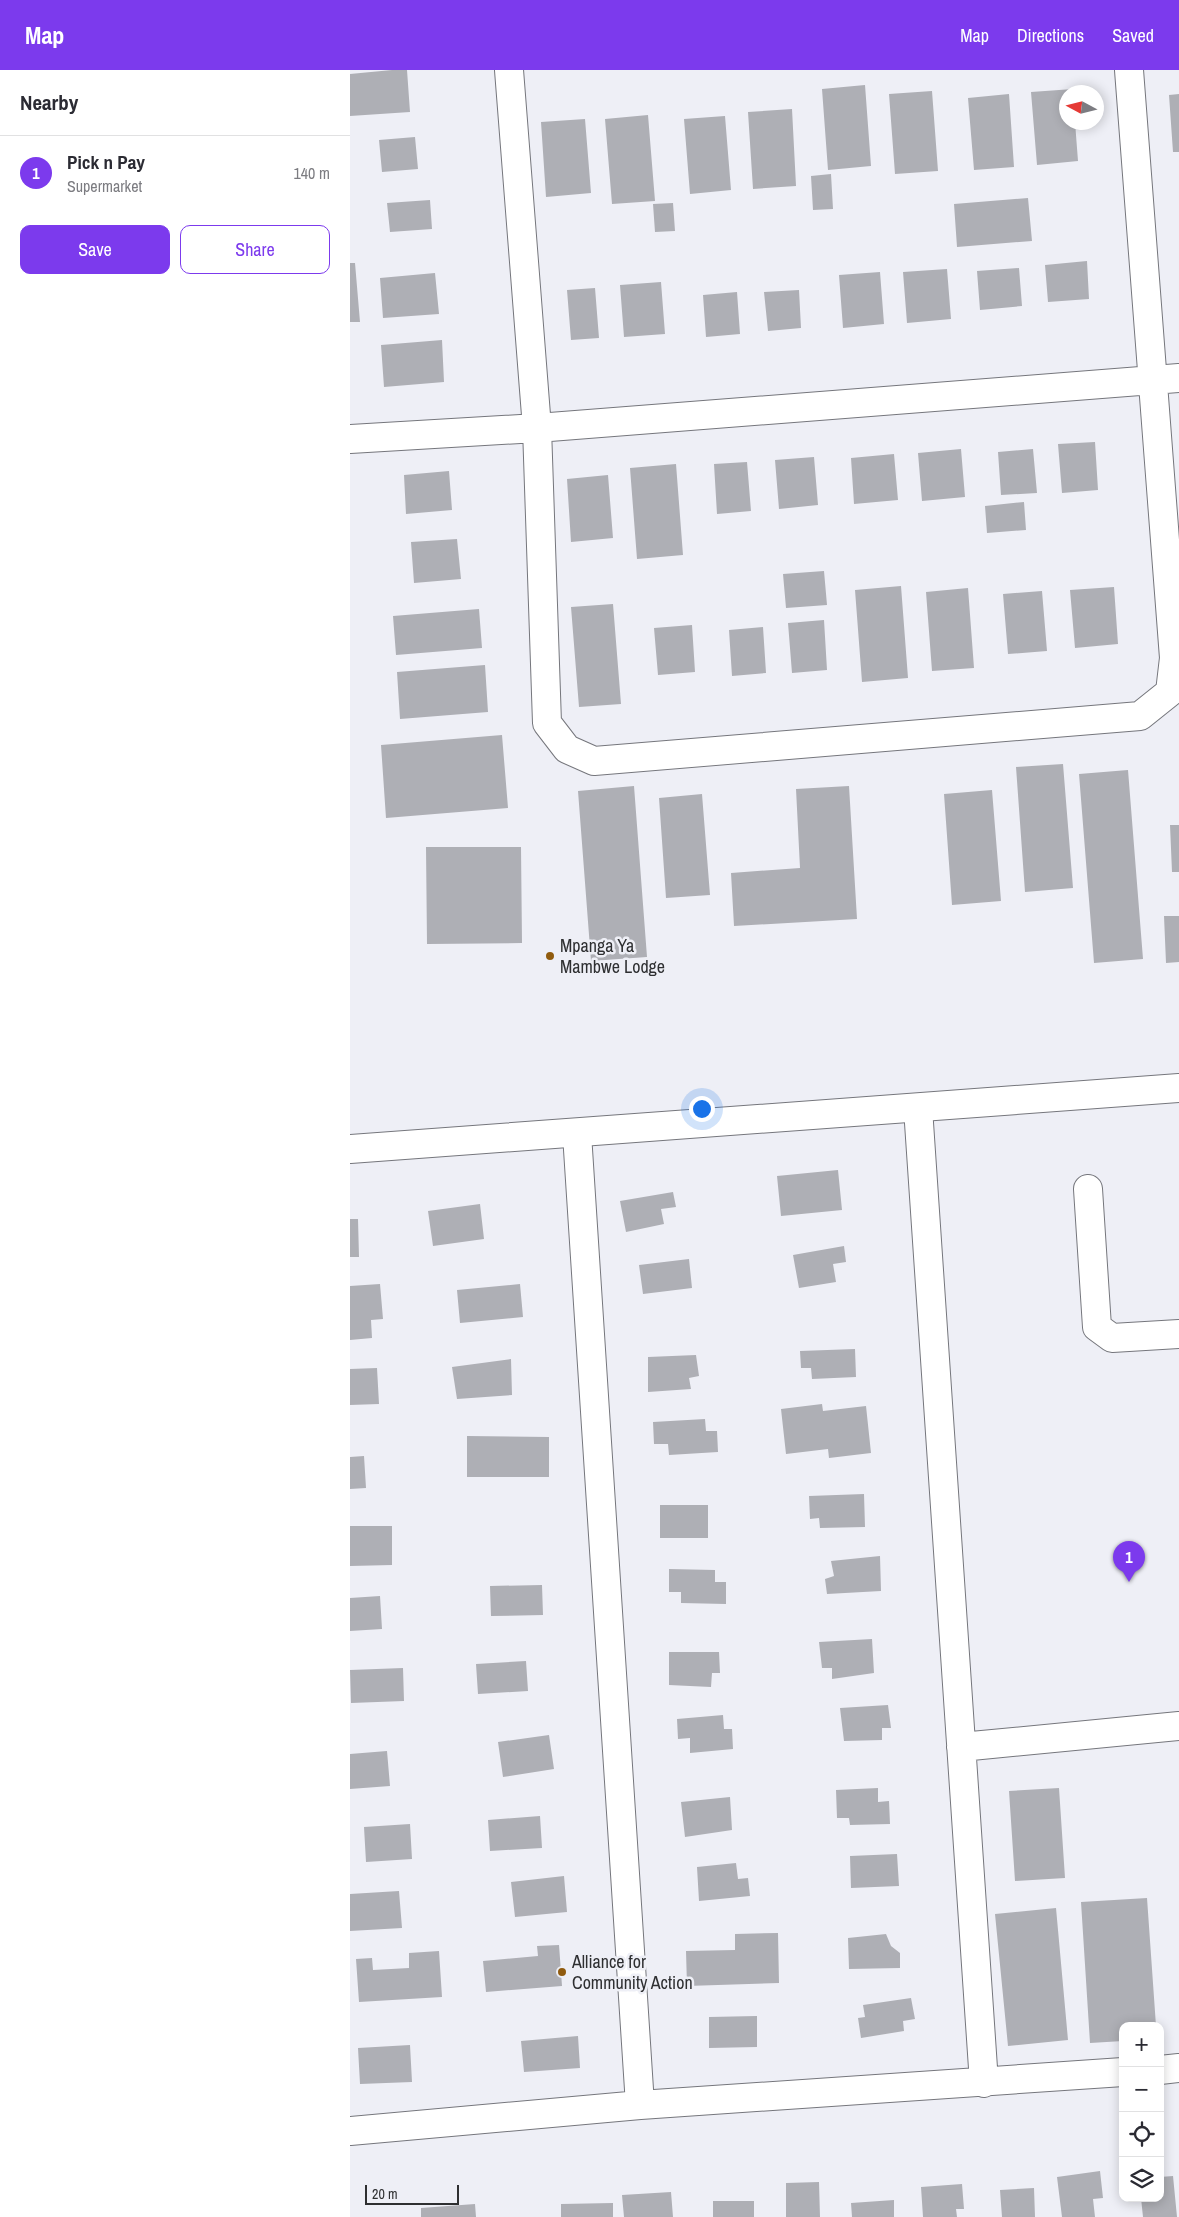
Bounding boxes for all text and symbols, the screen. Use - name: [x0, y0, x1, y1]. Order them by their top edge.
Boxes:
- text: Map: [25, 19, 64, 51]
- text: Map: [960, 23, 989, 48]
- text: Directions: [1017, 23, 1084, 48]
- text: Saved: [1112, 23, 1154, 48]
- north arrow: [1059, 85, 1104, 130]
- text: Nearby: [20, 88, 78, 117]
- text: Pick n Pay: [67, 149, 145, 175]
- text: 1: [32, 162, 40, 184]
- text: 140 m: [294, 162, 330, 184]
- text: Supermarket: [67, 175, 142, 197]
- button: Save: [20, 225, 170, 274]
- button: Share: [180, 225, 330, 274]
- place label: Mpanga Ya Mambwe Lodge: [560, 933, 665, 979]
- marker: Mpanga Ya Mambwe Lodge: [544, 950, 556, 962]
- your location: [689, 1096, 715, 1122]
- pin: 1: [1113, 1541, 1145, 1582]
- place label: Alliance for Community Action: [571, 1949, 693, 1995]
- marker: Alliance for Community Action: [556, 1966, 568, 1978]
- map controls: [1119, 2022, 1164, 2202]
- button: +: [1119, 2022, 1164, 2067]
- button: −: [1119, 2067, 1164, 2112]
- button: locate: [1119, 2112, 1164, 2157]
- button: layers: [1119, 2157, 1164, 2202]
- scale bar: [365, 2182, 459, 2205]
- text: 20 m: [372, 2185, 398, 2203]

